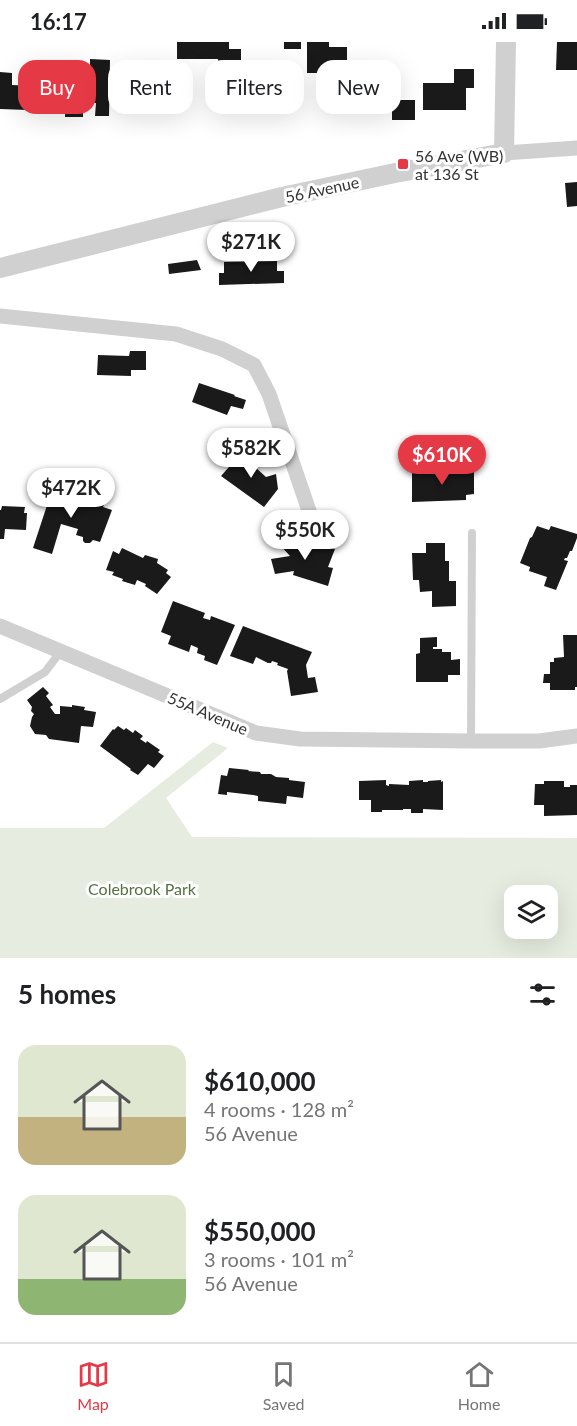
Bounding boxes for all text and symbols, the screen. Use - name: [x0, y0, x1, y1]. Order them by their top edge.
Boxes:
- text: 16:17: [30, 8, 87, 35]
- chip: Buy: [18, 60, 96, 114]
- chip: Rent: [108, 60, 193, 114]
- chip: Filters: [205, 60, 304, 114]
- chip: New: [316, 60, 401, 114]
- place label: 56 Ave (WB) at 136 St: [415, 146, 503, 183]
- marker: 56 Ave (WB) at 136 St: [396, 157, 410, 171]
- street label: 56 Avenue: [283, 172, 361, 206]
- pin: $271K: [209, 222, 293, 273]
- text: $271K: [221, 229, 281, 253]
- pin: $582K: [209, 428, 293, 479]
- text: $582K: [221, 435, 281, 459]
- pin: $610K: [400, 435, 484, 486]
- text: $610K: [412, 442, 472, 466]
- pin: $472K: [29, 468, 113, 519]
- text: $472K: [41, 475, 101, 499]
- pin: $550K: [263, 510, 347, 561]
- text: $550K: [275, 517, 335, 541]
- street label: 55A Avenue: [165, 688, 251, 738]
- park label: Colebrook Park: [88, 879, 197, 898]
- map controls: [504, 885, 558, 939]
- button: layers: [504, 885, 558, 939]
- text: 5 homes: [18, 978, 116, 1010]
- icon: filters: [526, 978, 559, 1011]
- text: $610,000: [204, 1065, 316, 1097]
- icon: home: [66, 1069, 138, 1141]
- text: 4 rooms · 128 m²: [204, 1097, 354, 1121]
- text: 56 Avenue: [204, 1121, 298, 1145]
- text: $550,000: [204, 1215, 316, 1247]
- icon: home: [66, 1219, 138, 1291]
- text: 3 rooms · 101 m²: [204, 1247, 354, 1271]
- text: 56 Avenue: [204, 1271, 298, 1295]
- tab: Map: [77, 1358, 110, 1413]
- tab: Saved: [263, 1358, 305, 1413]
- tab: Home: [458, 1358, 500, 1413]

